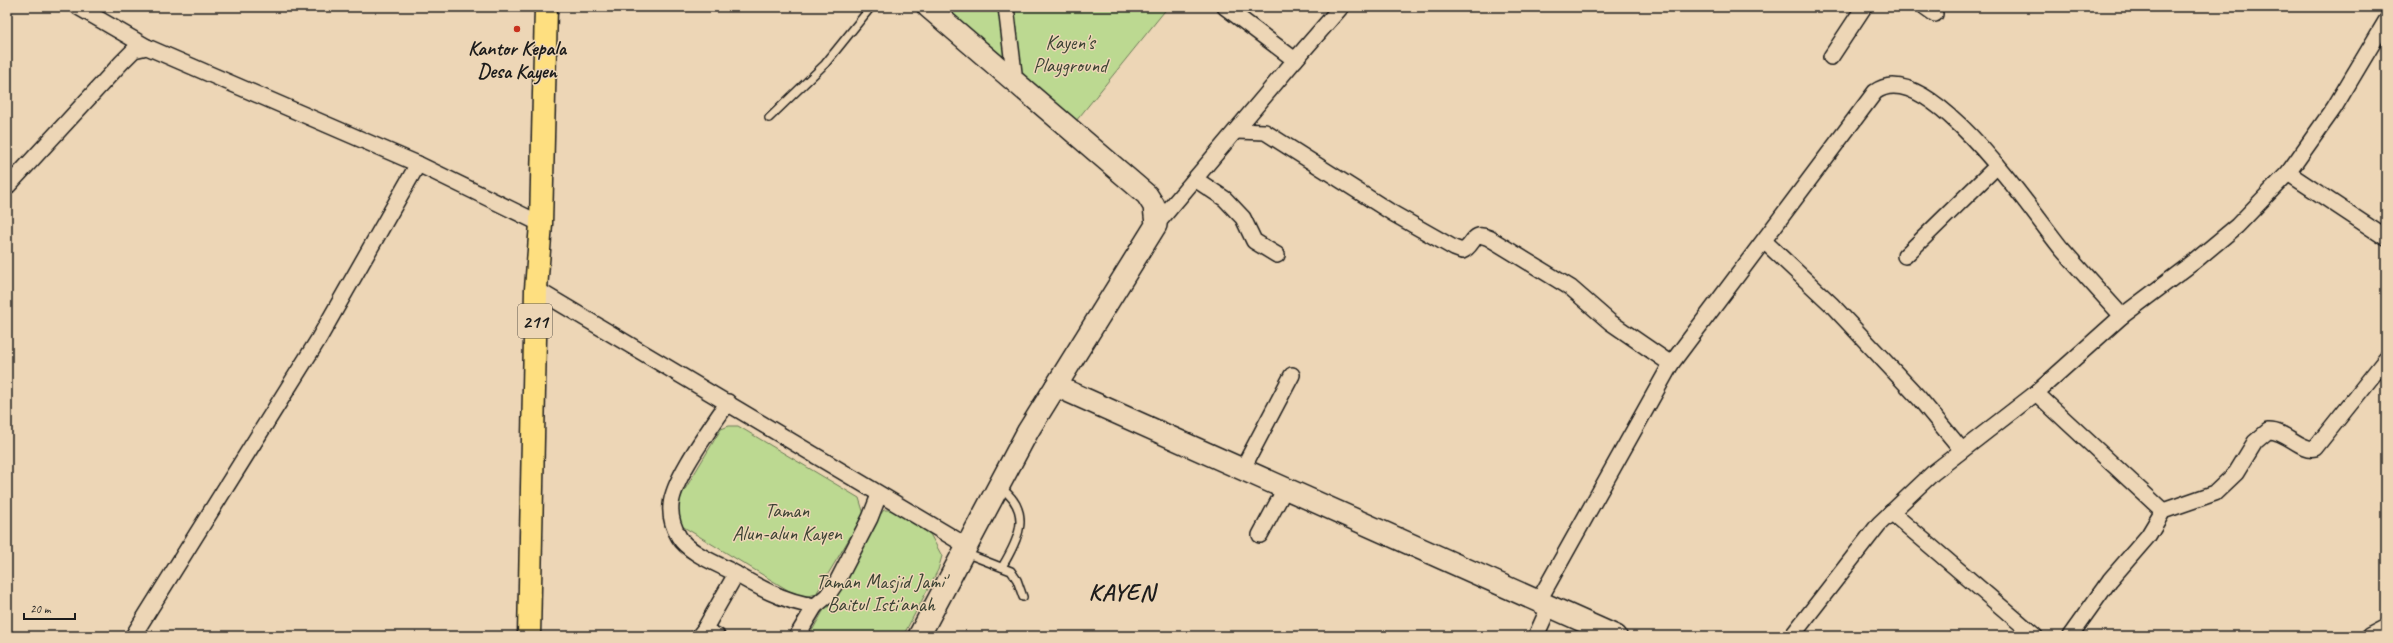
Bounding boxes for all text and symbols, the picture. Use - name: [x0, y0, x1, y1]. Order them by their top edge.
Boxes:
- marker: Kantor Kepala Desa Kayen: [512, 24, 522, 34]
- park label: Kayen's Playground: [1033, 30, 1110, 78]
- place label: Kantor Kepala Desa Kayen: [468, 36, 568, 85]
- road number: 211: [518, 304, 552, 338]
- park label: Taman Alun-alun Kayen: [732, 498, 843, 546]
- park label: Taman Masjid Jami' Baitul Isti'anah: [816, 569, 950, 617]
- district label: KAYEN: [1089, 577, 1159, 607]
- scale bar: [24, 595, 75, 621]
- text: 20 m: [30, 601, 52, 617]

